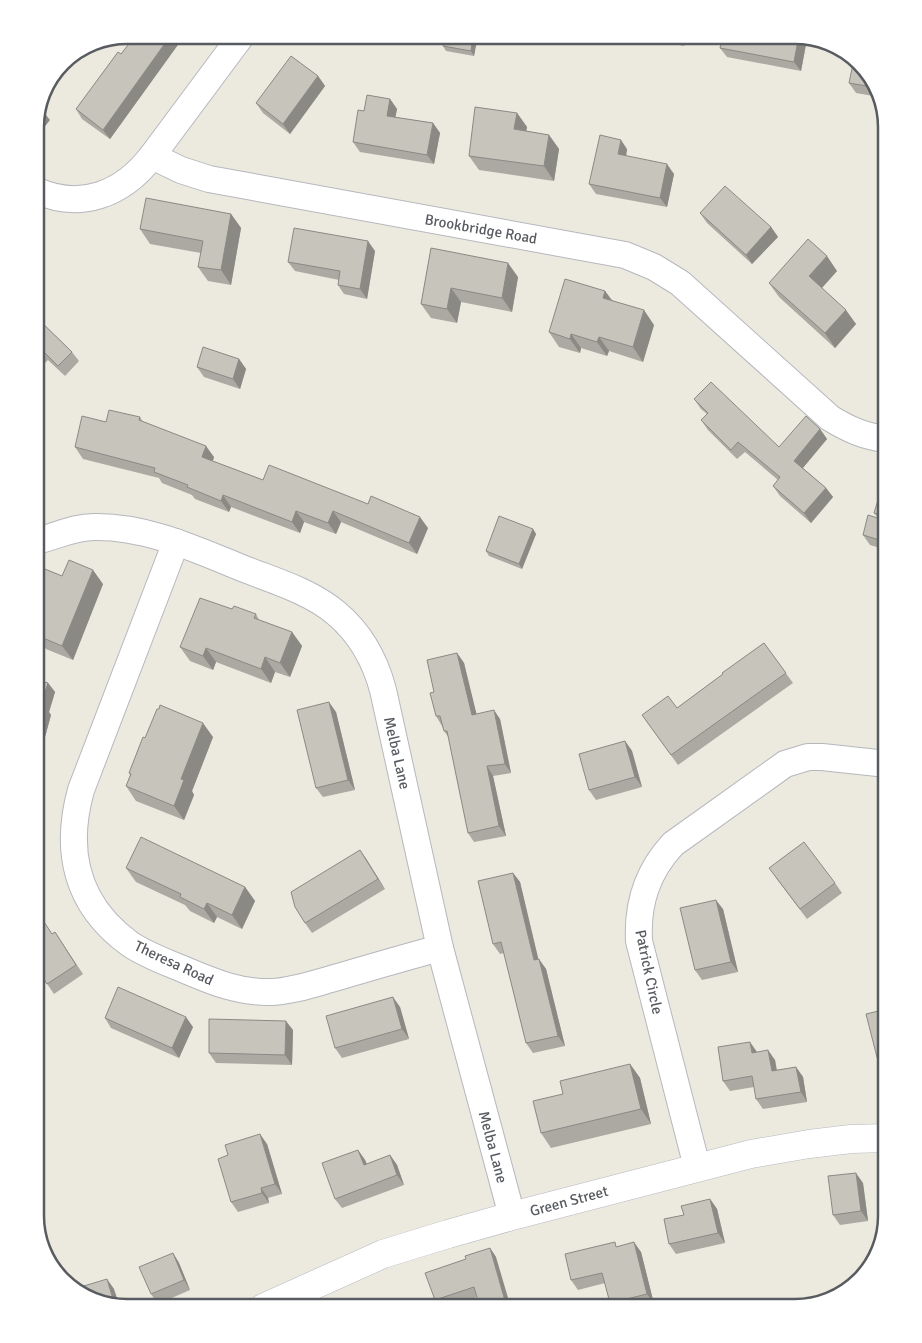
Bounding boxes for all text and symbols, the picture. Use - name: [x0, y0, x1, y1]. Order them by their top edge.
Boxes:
- street label: Brookbridge Road: [423, 210, 539, 248]
- street label: Melba Lane: [380, 715, 414, 791]
- street label: Patrick Circle: [631, 928, 667, 1016]
- street label: Theresa Road: [132, 937, 217, 989]
- street label: Melba Lane: [475, 1109, 511, 1185]
- street label: Green Street: [528, 1182, 610, 1220]

